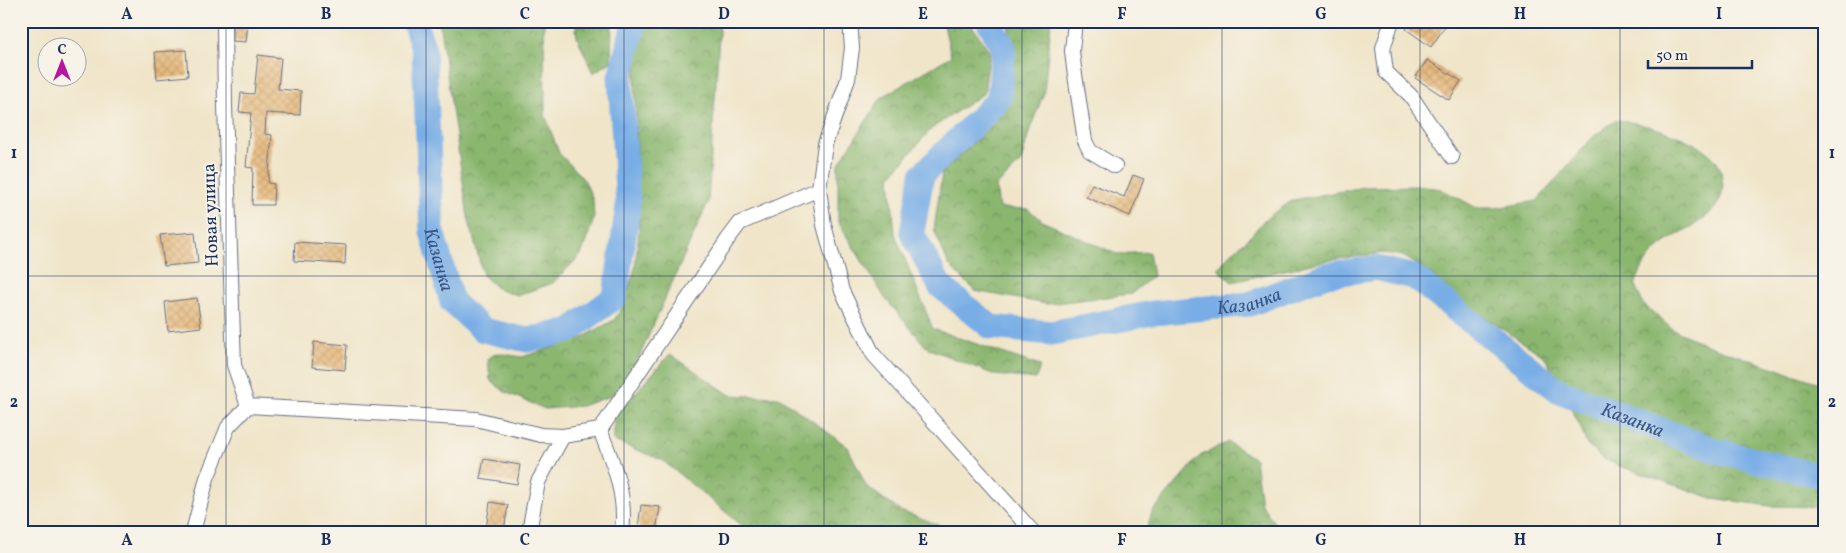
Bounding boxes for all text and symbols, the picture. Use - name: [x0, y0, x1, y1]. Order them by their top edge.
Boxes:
- text: A: [121, 4, 133, 26]
- text: B: [321, 4, 332, 26]
- text: C: [520, 4, 530, 26]
- text: D: [718, 4, 730, 26]
- text: E: [918, 4, 928, 26]
- text: F: [1117, 4, 1127, 26]
- text: G: [1315, 4, 1327, 26]
- text: H: [1514, 4, 1526, 26]
- text: I: [1716, 4, 1722, 26]
- north arrow: [38, 38, 88, 88]
- scale bar: [1648, 38, 1752, 70]
- text: С: [57, 41, 67, 60]
- text: 50 m: [1656, 46, 1688, 67]
- text: 1: [11, 143, 17, 165]
- text: 1: [1829, 143, 1835, 165]
- street label: Новая улица: [197, 163, 226, 267]
- water label: Казанка: [416, 225, 459, 295]
- water label: Казанка: [1216, 282, 1285, 322]
- text: 2: [10, 392, 18, 414]
- text: 2: [1828, 392, 1836, 414]
- water label: Казанка: [1597, 397, 1667, 445]
- text: A: [121, 530, 133, 552]
- text: B: [321, 530, 332, 552]
- text: C: [520, 530, 530, 552]
- text: D: [718, 530, 730, 552]
- text: E: [918, 530, 928, 552]
- text: F: [1117, 530, 1127, 552]
- text: G: [1315, 530, 1327, 552]
- text: H: [1514, 530, 1526, 552]
- text: I: [1716, 530, 1722, 552]

